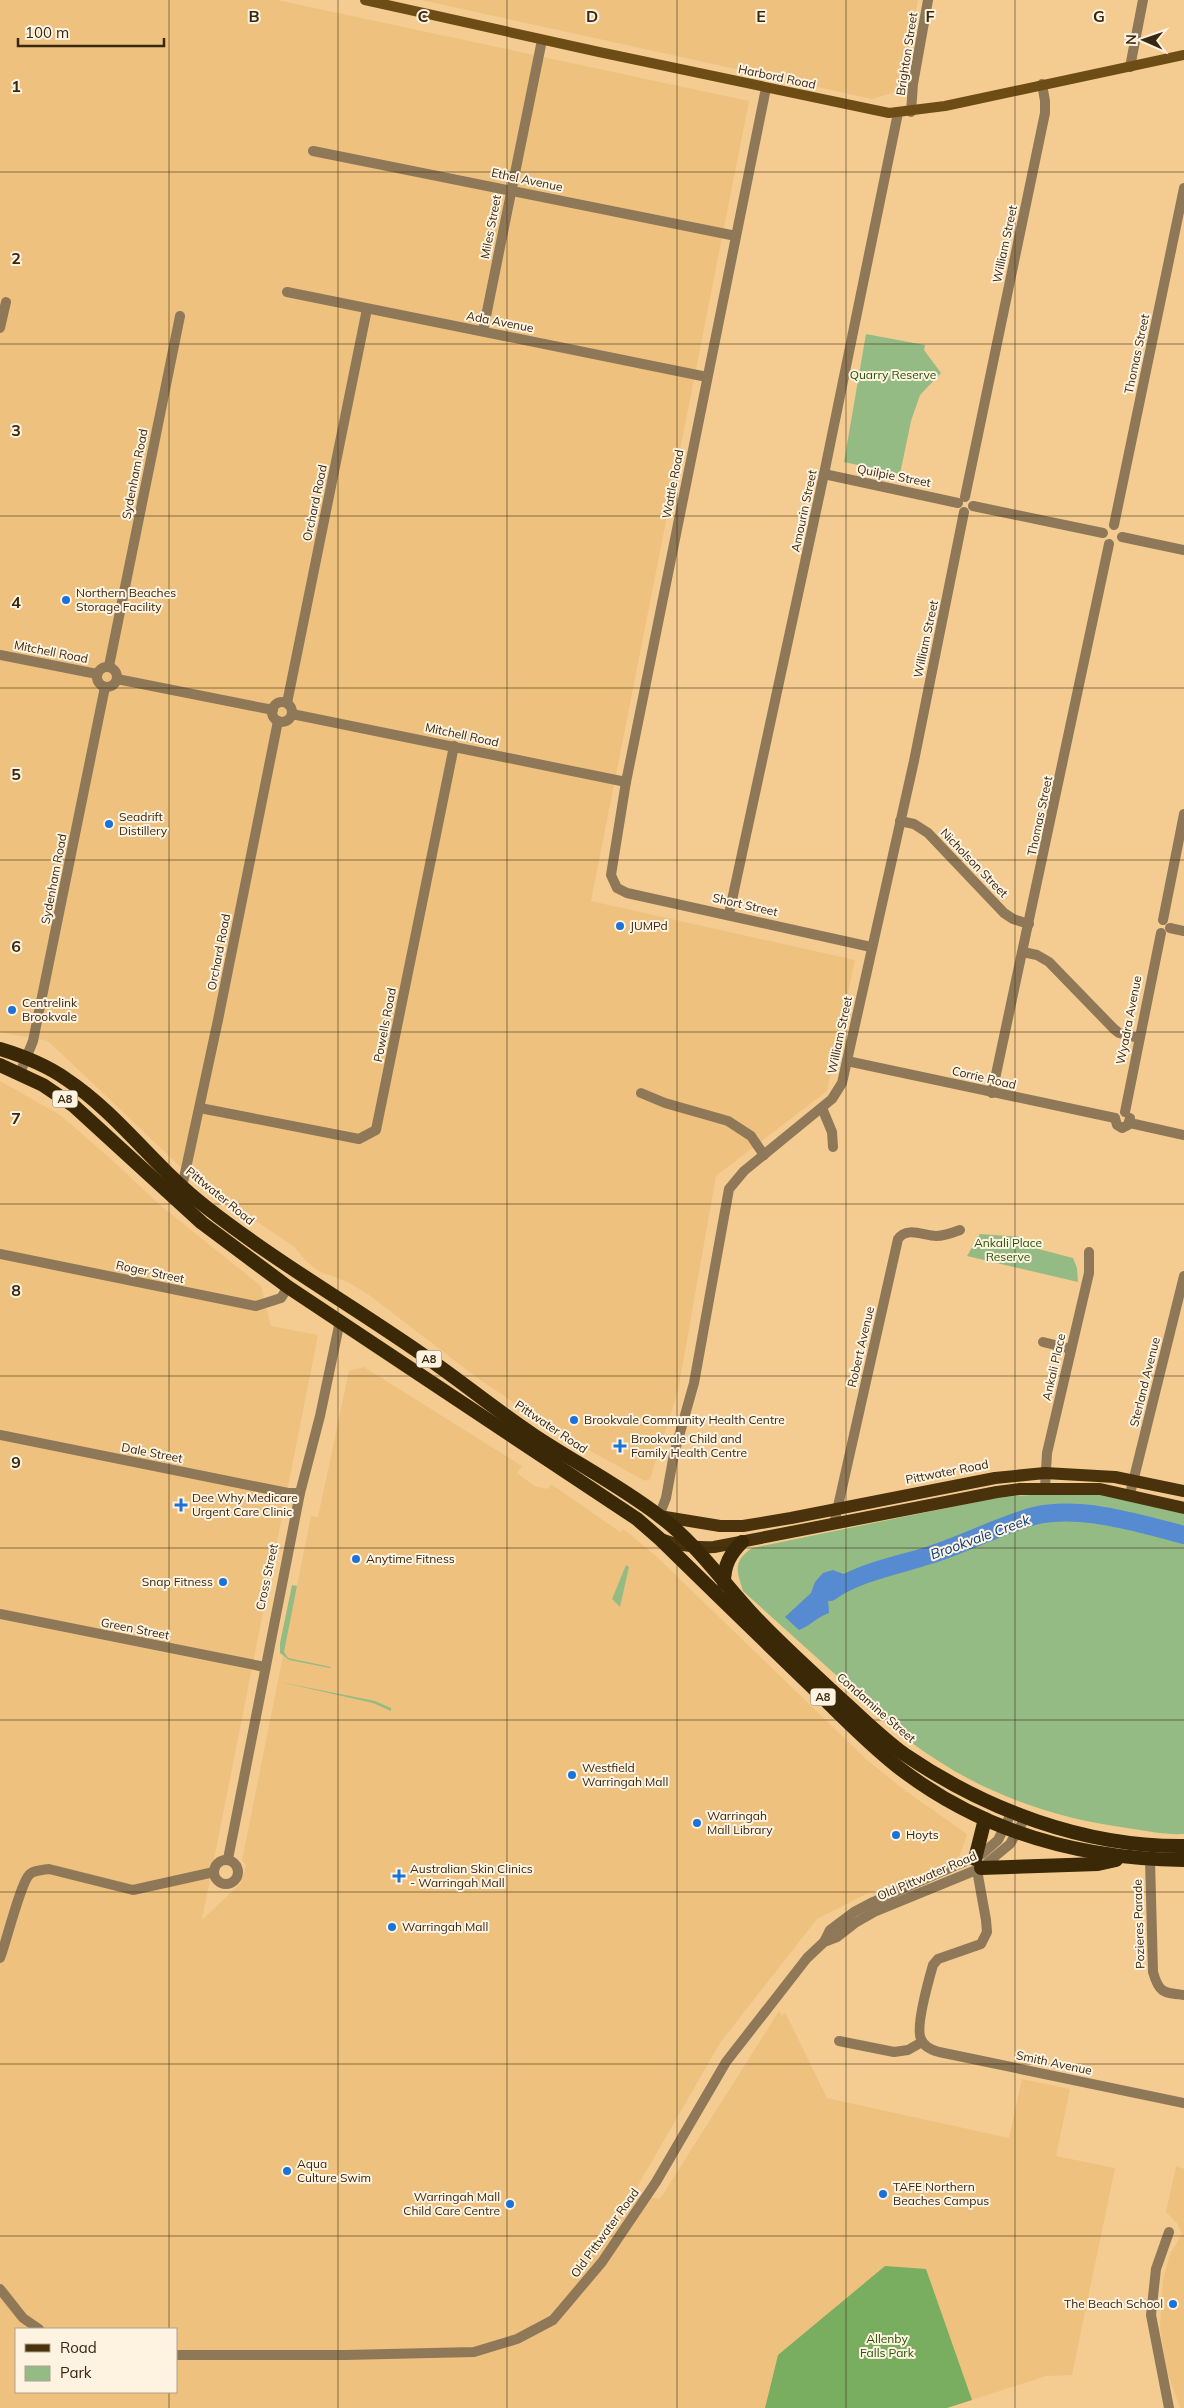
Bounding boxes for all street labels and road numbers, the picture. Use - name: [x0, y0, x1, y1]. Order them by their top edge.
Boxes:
- street label: Brighton Street: [893, 11, 920, 97]
- street label: Harbord Road: [737, 61, 817, 92]
- street label: Ethel Avenue: [490, 165, 564, 194]
- street label: Miles Street: [477, 194, 504, 260]
- street label: William Street: [989, 204, 1020, 284]
- street label: Ada Avenue: [465, 308, 535, 335]
- street label: Thomas Street: [1121, 313, 1152, 395]
- street label: Sydenham Road: [118, 427, 151, 520]
- street label: Wattle Road: [658, 448, 687, 520]
- street label: Quilpie Street: [856, 461, 932, 490]
- street label: Orchard Road: [299, 463, 330, 542]
- street label: Amourin Street: [787, 468, 820, 553]
- street label: William Street: [910, 599, 941, 679]
- street label: Mitchell Road: [13, 637, 89, 666]
- street label: Mitchell Road: [424, 719, 500, 750]
- street label: Thomas Street: [1024, 775, 1055, 857]
- street label: Nicholson Street: [937, 825, 1011, 900]
- street label: Sydenham Road: [37, 832, 70, 925]
- street label: Short Street: [711, 890, 779, 919]
- street label: Orchard Road: [204, 912, 233, 991]
- street label: Wyadra Avenue: [1113, 974, 1144, 1066]
- street label: Powells Road: [370, 986, 399, 1063]
- street label: William Street: [824, 995, 855, 1075]
- street label: Corrie Road: [951, 1063, 1018, 1092]
- road number: A8: [52, 1090, 78, 1108]
- street label: Pittwater Road: [183, 1163, 258, 1228]
- street label: Roger Street: [115, 1257, 186, 1286]
- street label: Robert Avenue: [844, 1305, 877, 1389]
- street label: Ankali Place: [1039, 1332, 1068, 1402]
- street label: Sterland Avenue: [1126, 1336, 1163, 1428]
- road number: A8: [416, 1350, 442, 1368]
- street label: Pittwater Road: [512, 1397, 590, 1456]
- street label: Dale Street: [120, 1439, 184, 1466]
- street label: Pittwater Road: [904, 1456, 990, 1487]
- street label: Cross Street: [252, 1542, 281, 1611]
- street label: Green Street: [100, 1615, 171, 1642]
- street label: Condamine Street: [834, 1669, 919, 1746]
- road number: A8: [810, 1688, 836, 1705]
- street label: Old Pittwater Road: [875, 1848, 979, 1903]
- street label: Pozieres Parade: [1129, 1879, 1148, 1969]
- street label: Smith Avenue: [1015, 2047, 1093, 2078]
- street label: Old Pittwater Road: [567, 2185, 642, 2280]

